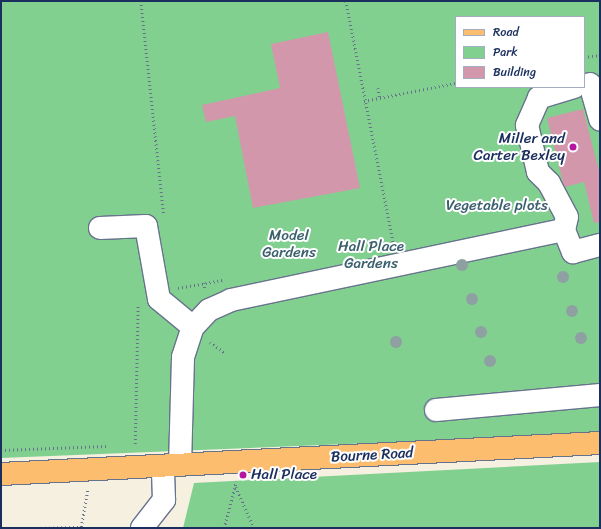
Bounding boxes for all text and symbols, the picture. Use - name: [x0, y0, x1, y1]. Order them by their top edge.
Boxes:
- legend: [455, 16, 585, 88]
- text: Road: [493, 21, 519, 43]
- text: Park: [493, 41, 518, 63]
- text: Building: [493, 61, 536, 83]
- place label: Miller and Carter Bexley: [473, 129, 565, 164]
- marker: Miller and Carter Bexley: [568, 142, 578, 152]
- park label: Vegetable plots: [446, 197, 548, 215]
- park label: Model Gardens: [262, 226, 316, 261]
- park label: Hall Place Gardens: [338, 237, 404, 272]
- street label: Bourne Road: [330, 444, 414, 466]
- place label: Hall Place: [251, 466, 318, 484]
- marker: Hall Place: [238, 470, 248, 480]

